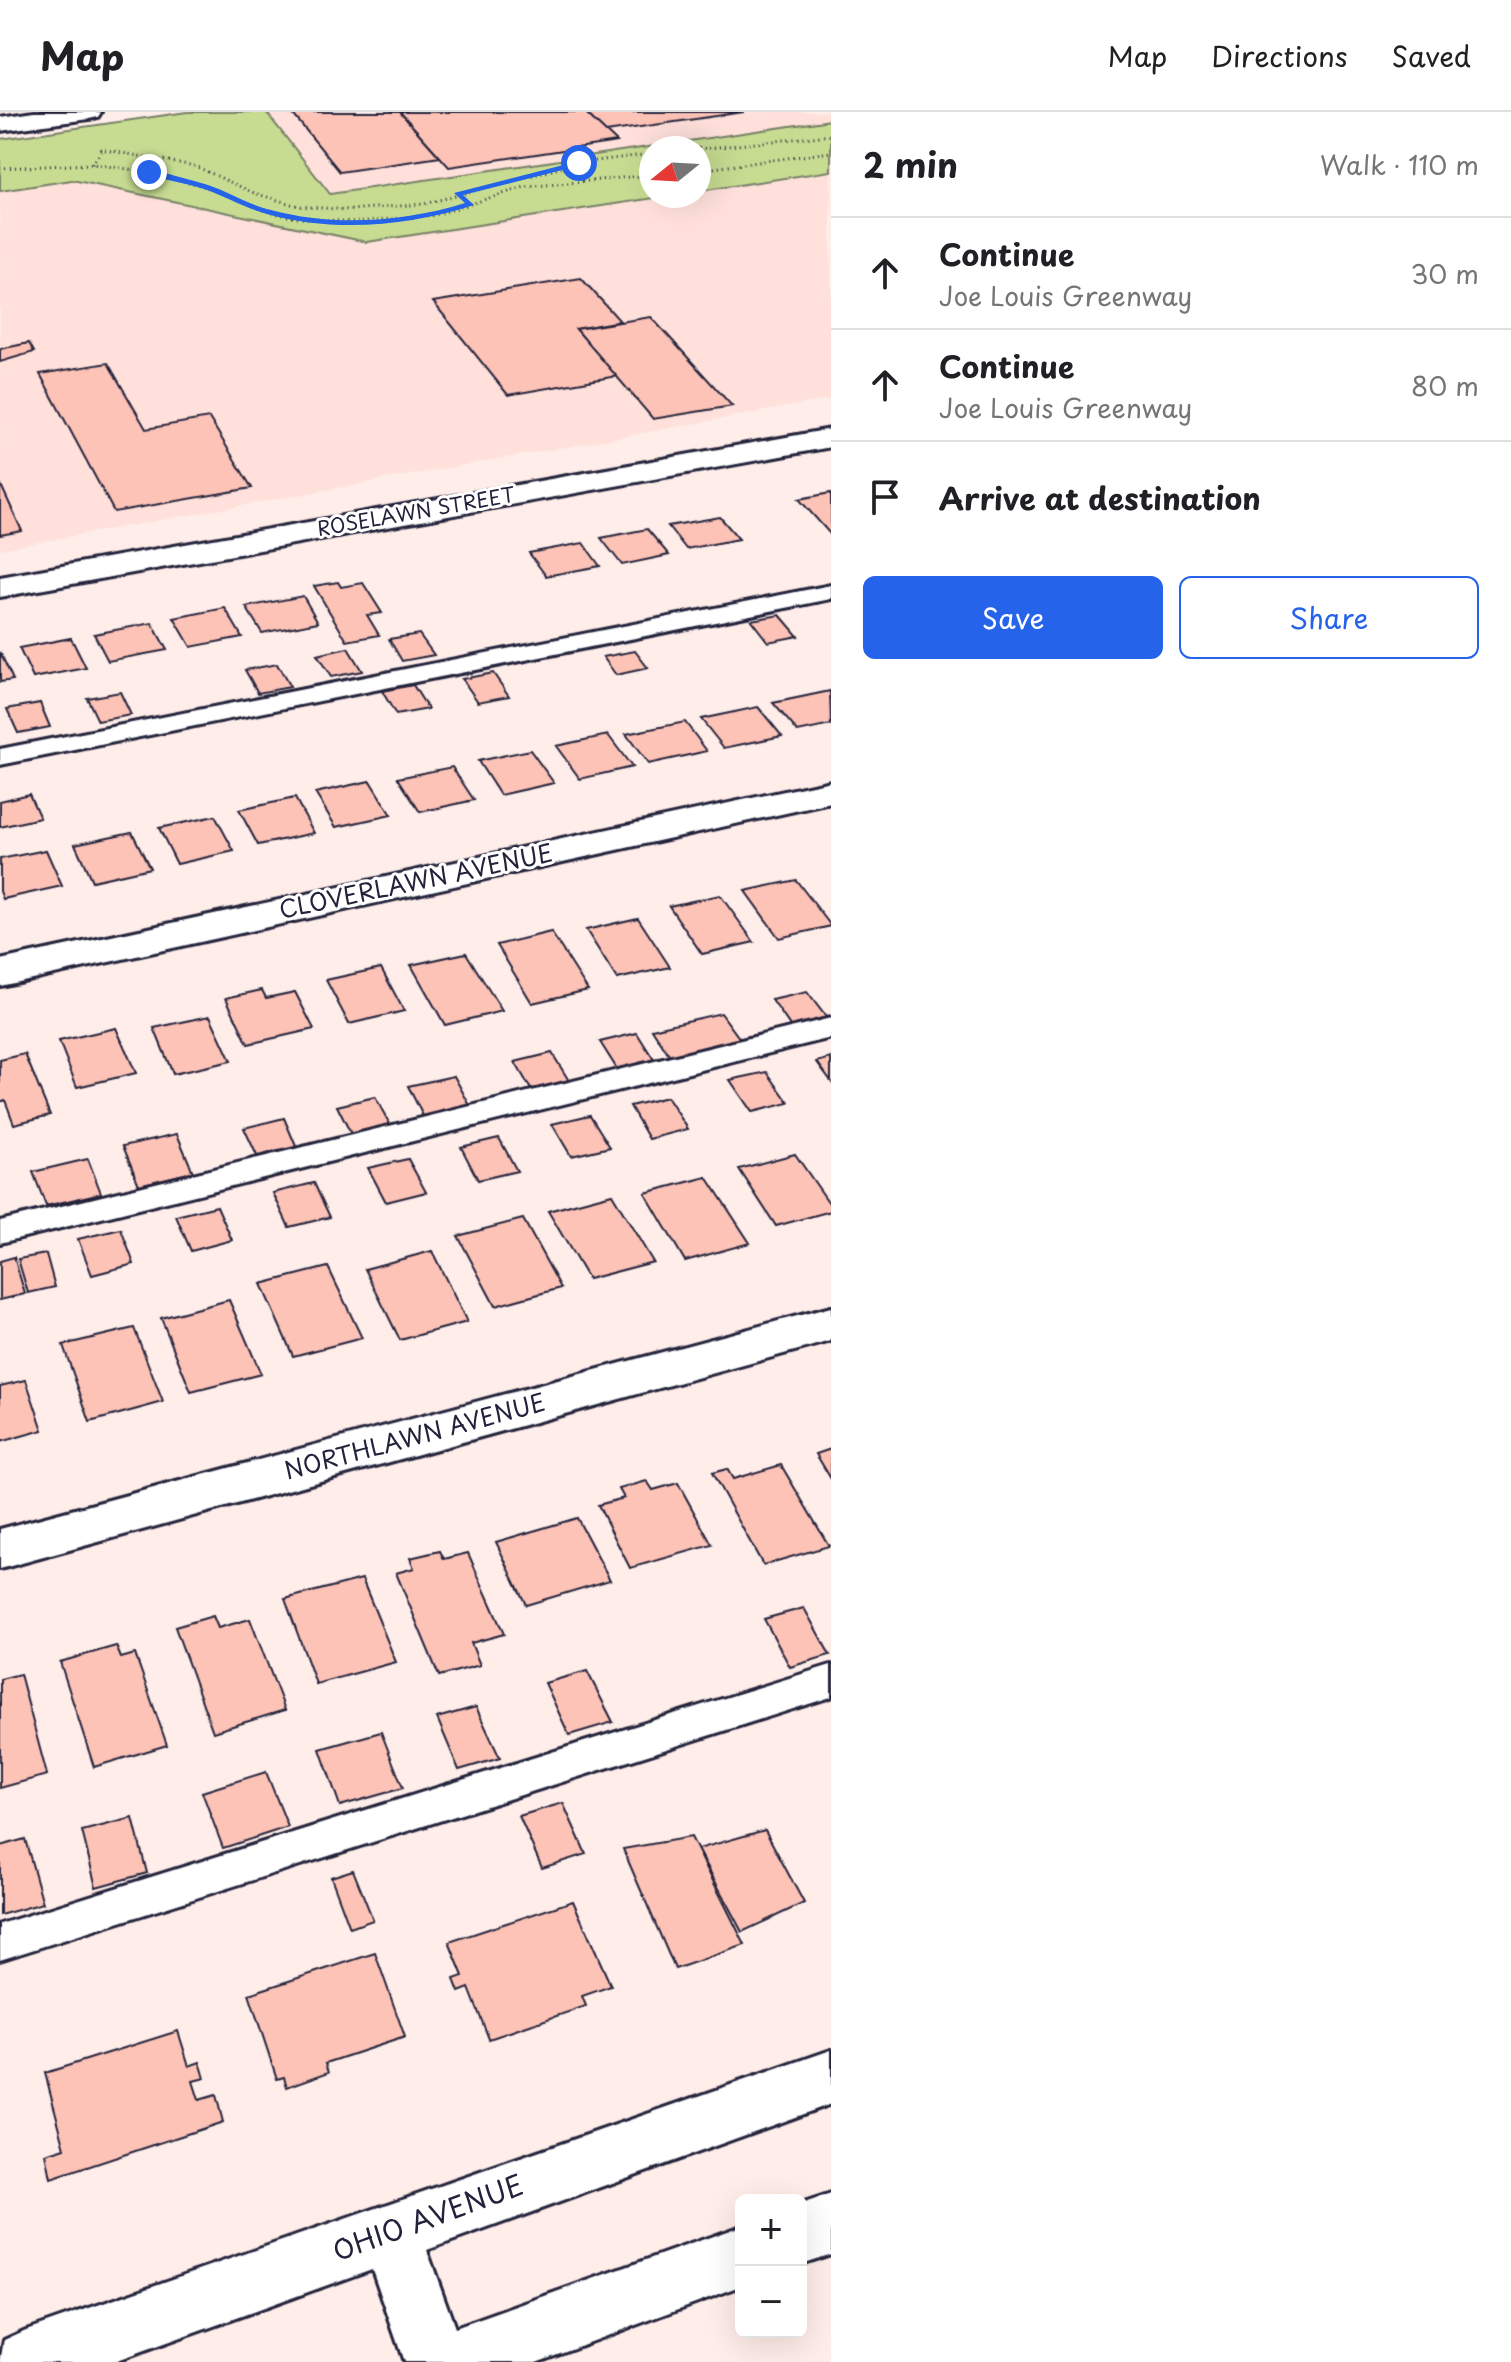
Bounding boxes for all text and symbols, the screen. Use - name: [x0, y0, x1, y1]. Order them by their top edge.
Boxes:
- text: Map: [40, 27, 124, 84]
- text: Map: [1108, 34, 1167, 77]
- text: Directions: [1211, 34, 1348, 77]
- text: Saved: [1392, 34, 1471, 77]
- north arrow: [639, 136, 711, 208]
- text: 2 min: [863, 138, 958, 190]
- route start: [561, 145, 597, 181]
- text: Walk · 110 m: [1320, 145, 1479, 184]
- route end: [131, 154, 167, 190]
- text: Continue: [939, 231, 1074, 276]
- icon: ahead: [863, 251, 907, 295]
- text: 30 m: [1411, 254, 1479, 293]
- text: Joe Louis Greenway: [939, 276, 1192, 315]
- text: Continue: [939, 343, 1074, 388]
- icon: ahead: [863, 363, 907, 407]
- text: 80 m: [1411, 366, 1479, 405]
- text: Joe Louis Greenway: [939, 388, 1192, 427]
- icon: arrive: [863, 475, 907, 519]
- text: Arrive at destination: [939, 475, 1261, 520]
- street label: ROSELAWN STREET: [315, 479, 517, 543]
- button: Save: [863, 576, 1163, 659]
- button: Share: [1179, 576, 1479, 659]
- street label: CLOVERLAWN AVENUE: [275, 833, 556, 927]
- street label: NORTHLAWN AVENUE: [280, 1383, 549, 1487]
- street label: OHIO AVENUE: [326, 2162, 529, 2271]
- map controls: [735, 2194, 807, 2338]
- button: +: [735, 2194, 807, 2266]
- button: −: [735, 2266, 807, 2338]

